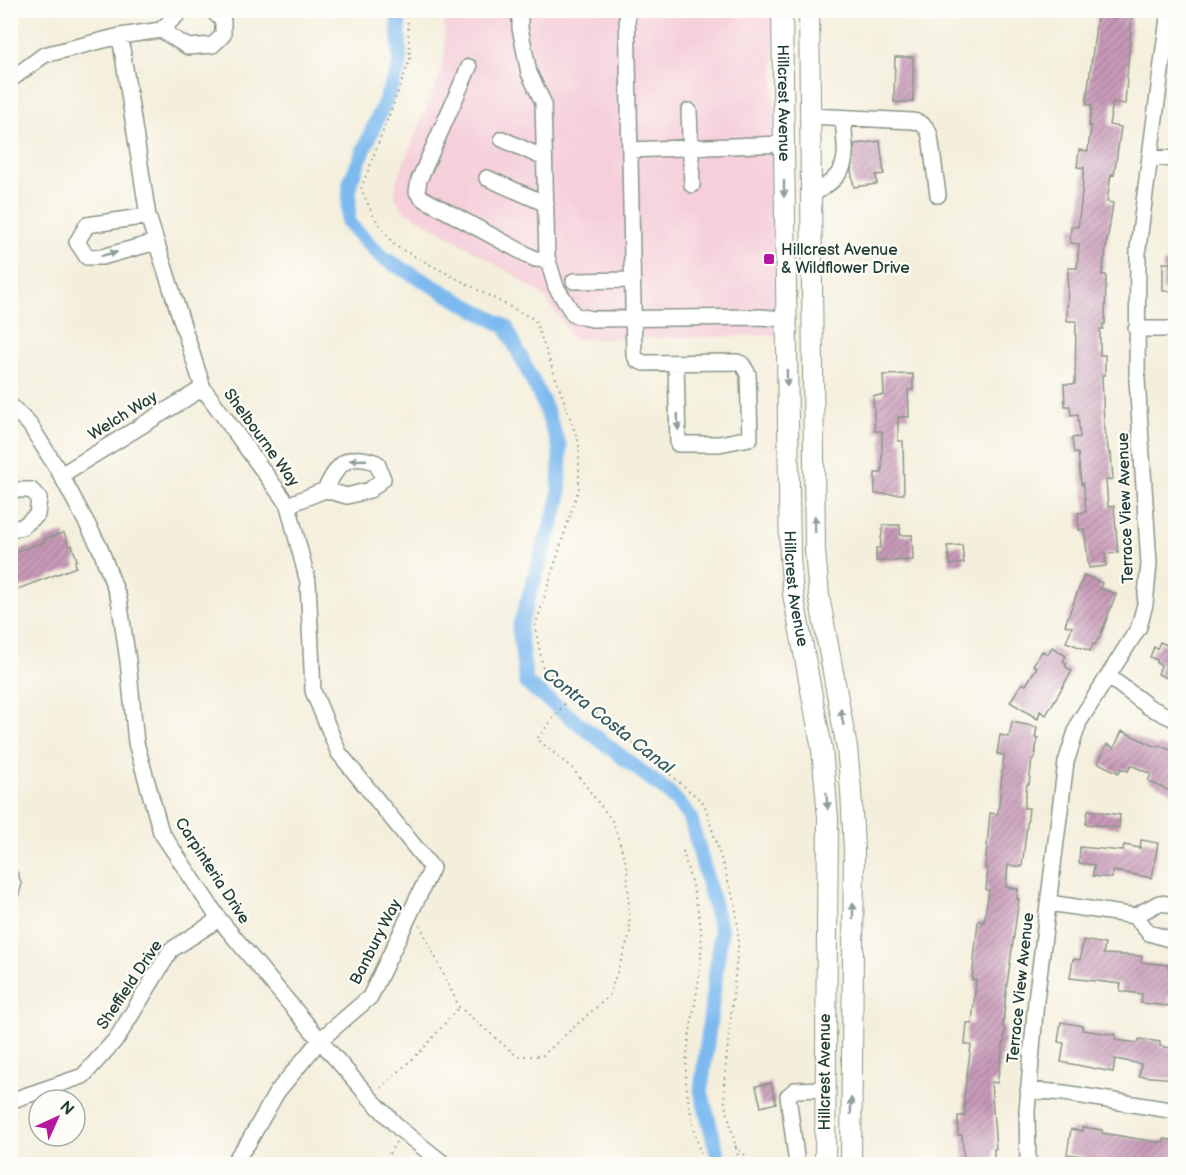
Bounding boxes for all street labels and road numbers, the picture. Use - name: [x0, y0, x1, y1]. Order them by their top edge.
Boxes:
- street label: Hillcrest Avenue: [773, 44, 794, 162]
- street label: Shelbourne Way: [219, 385, 303, 491]
- street label: Welch Way: [85, 387, 162, 445]
- street label: Terrace View Avenue: [1114, 431, 1138, 584]
- street label: Hillcrest Avenue: [780, 530, 812, 649]
- street label: Carpinteria Drive: [171, 814, 254, 928]
- street label: Banbury Way: [346, 895, 406, 988]
- street label: Terrace View Avenue: [1004, 911, 1038, 1064]
- street label: Sheffield Drive: [93, 936, 167, 1033]
- street label: Hillcrest Avenue: [816, 1013, 835, 1130]

